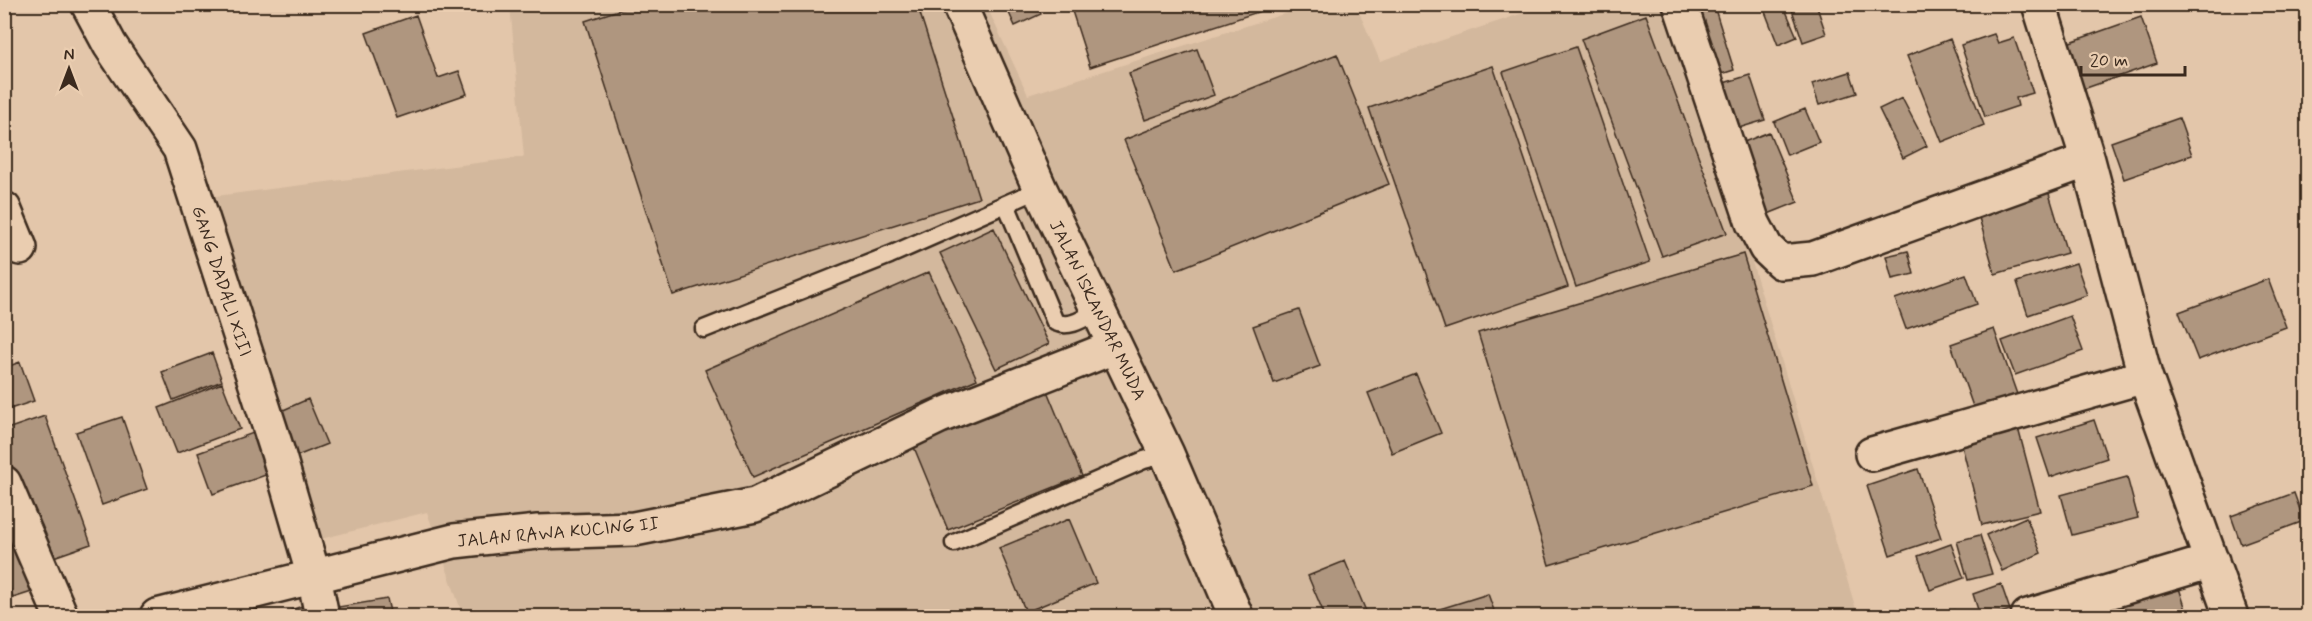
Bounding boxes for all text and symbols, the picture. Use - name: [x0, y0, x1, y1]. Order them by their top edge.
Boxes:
- north arrow: [39, 39, 99, 99]
- scale bar: [2081, 39, 2184, 77]
- text: N: [64, 45, 74, 66]
- text: 20 m: [2090, 49, 2128, 73]
- street label: GANG DADALI XIII: [185, 203, 257, 360]
- street label: JALAN ISKANDAR MUDA: [1043, 216, 1151, 405]
- street label: JALAN RAWA KUCING II: [456, 512, 660, 554]

